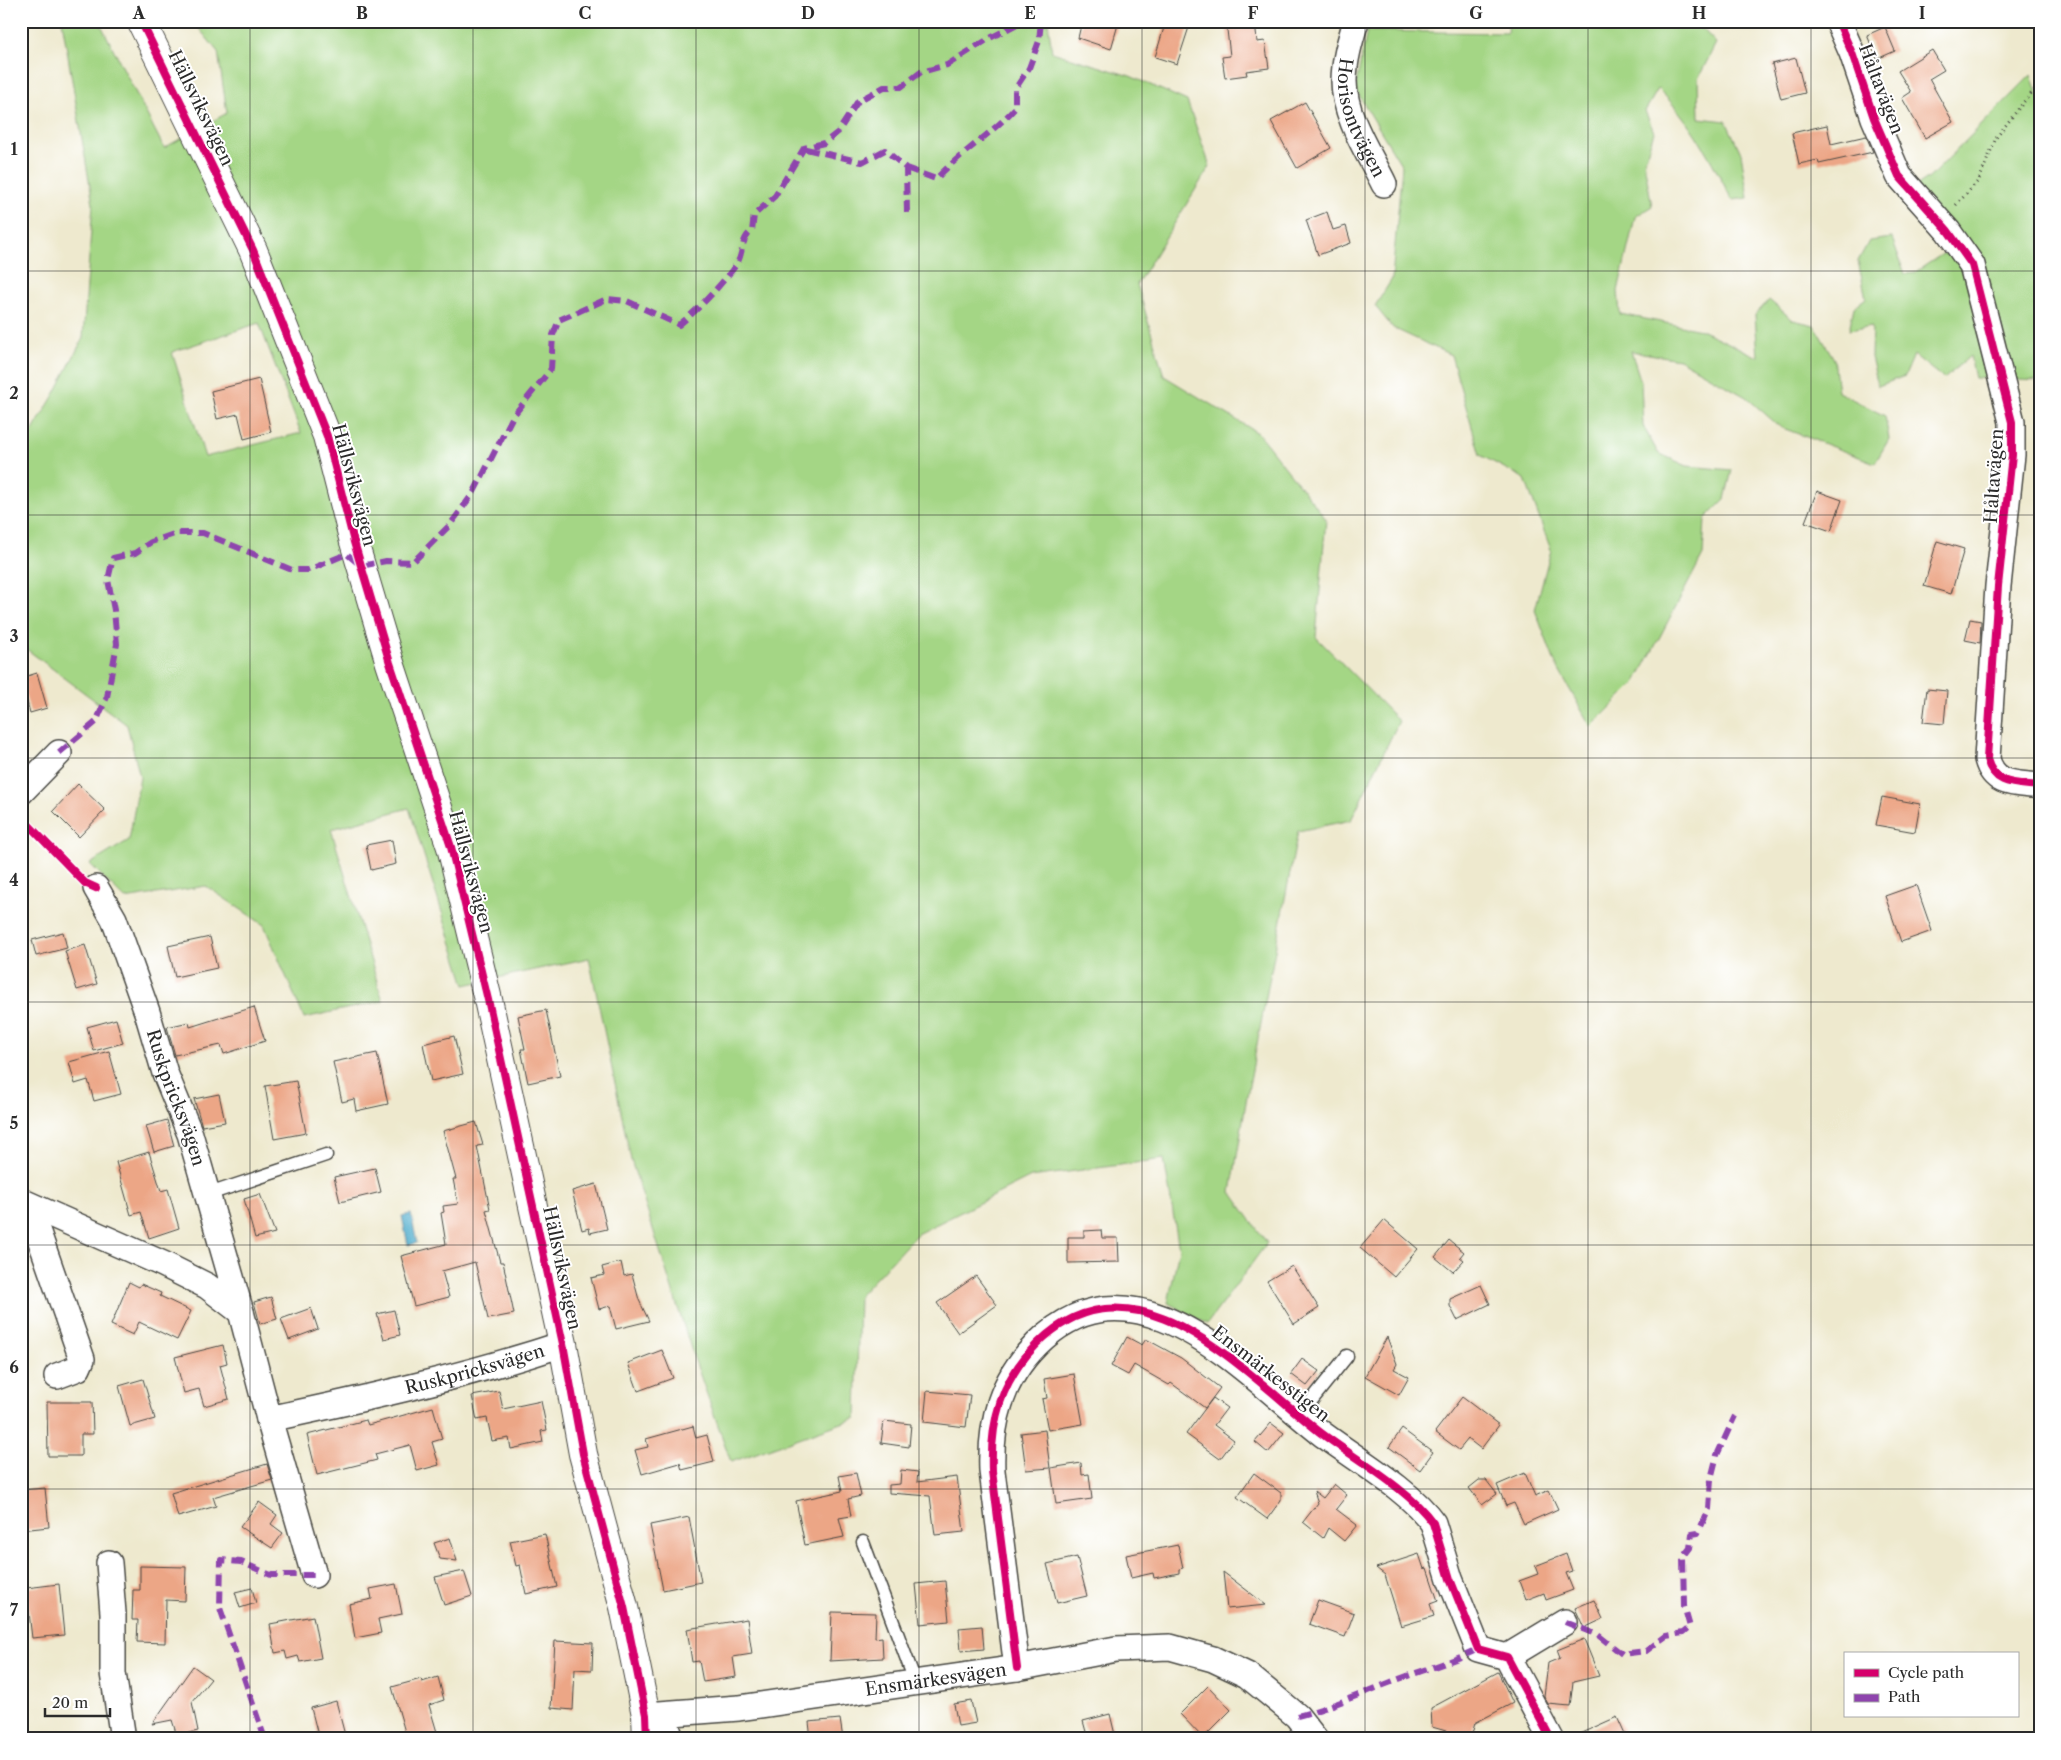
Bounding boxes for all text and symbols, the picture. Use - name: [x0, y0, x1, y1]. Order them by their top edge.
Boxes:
- text: A: [132, 3, 146, 23]
- text: B: [356, 3, 368, 23]
- text: C: [579, 3, 591, 23]
- text: D: [801, 3, 815, 23]
- text: E: [1024, 3, 1036, 23]
- text: F: [1248, 3, 1259, 23]
- text: G: [1469, 3, 1483, 23]
- text: H: [1692, 3, 1706, 23]
- text: I: [1919, 3, 1926, 23]
- street label: Håltavägen: [1854, 41, 1908, 137]
- street label: Hällsviksvägen: [163, 47, 239, 169]
- street label: Horisontvägen: [1333, 57, 1390, 181]
- text: 1: [10, 139, 18, 159]
- text: 2: [9, 383, 19, 403]
- street label: Hällsviksvägen: [327, 421, 381, 549]
- street label: Håltavägen: [1980, 428, 2008, 524]
- text: 3: [9, 626, 19, 646]
- street label: Hällsviksvägen: [444, 808, 498, 936]
- text: 4: [9, 870, 19, 890]
- street label: Ruskpricksvägen: [142, 1027, 210, 1169]
- text: 5: [10, 1113, 19, 1133]
- street label: Hällsviksvägen: [538, 1204, 586, 1332]
- street label: Ensmärkesstigen: [1208, 1321, 1334, 1427]
- street label: Ruskpricksvägen: [403, 1340, 547, 1399]
- text: 6: [9, 1357, 19, 1377]
- text: 7: [10, 1600, 19, 1620]
- legend: [1844, 1652, 2018, 1718]
- street label: Ensmärkesvägen: [864, 1659, 1008, 1701]
- text: Cycle path: [1888, 1663, 1965, 1682]
- scale bar: [45, 1685, 110, 1717]
- text: Path: [1888, 1687, 1921, 1706]
- text: 20 m: [52, 1693, 88, 1712]

